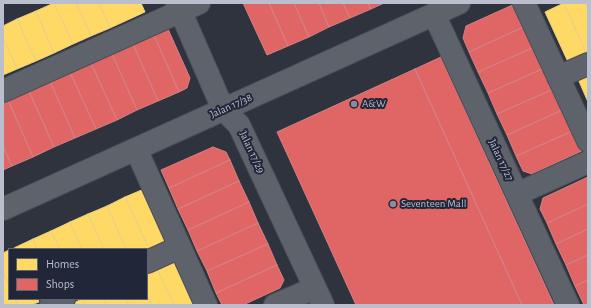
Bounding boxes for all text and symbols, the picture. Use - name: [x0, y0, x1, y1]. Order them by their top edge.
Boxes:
- street label: Jalan 17/38: [208, 91, 254, 121]
- place label: A&W: [362, 97, 386, 111]
- marker: A&W: [349, 99, 359, 109]
- street label: Jalan 17/29: [236, 129, 268, 175]
- street label: Jalan 17/27: [486, 137, 516, 183]
- place label: Seventeen Mall: [401, 197, 466, 211]
- marker: Seventeen Mall: [388, 199, 398, 209]
- legend: [8, 248, 148, 300]
- text: Homes: [46, 258, 79, 270]
- text: Shops: [46, 278, 74, 290]

